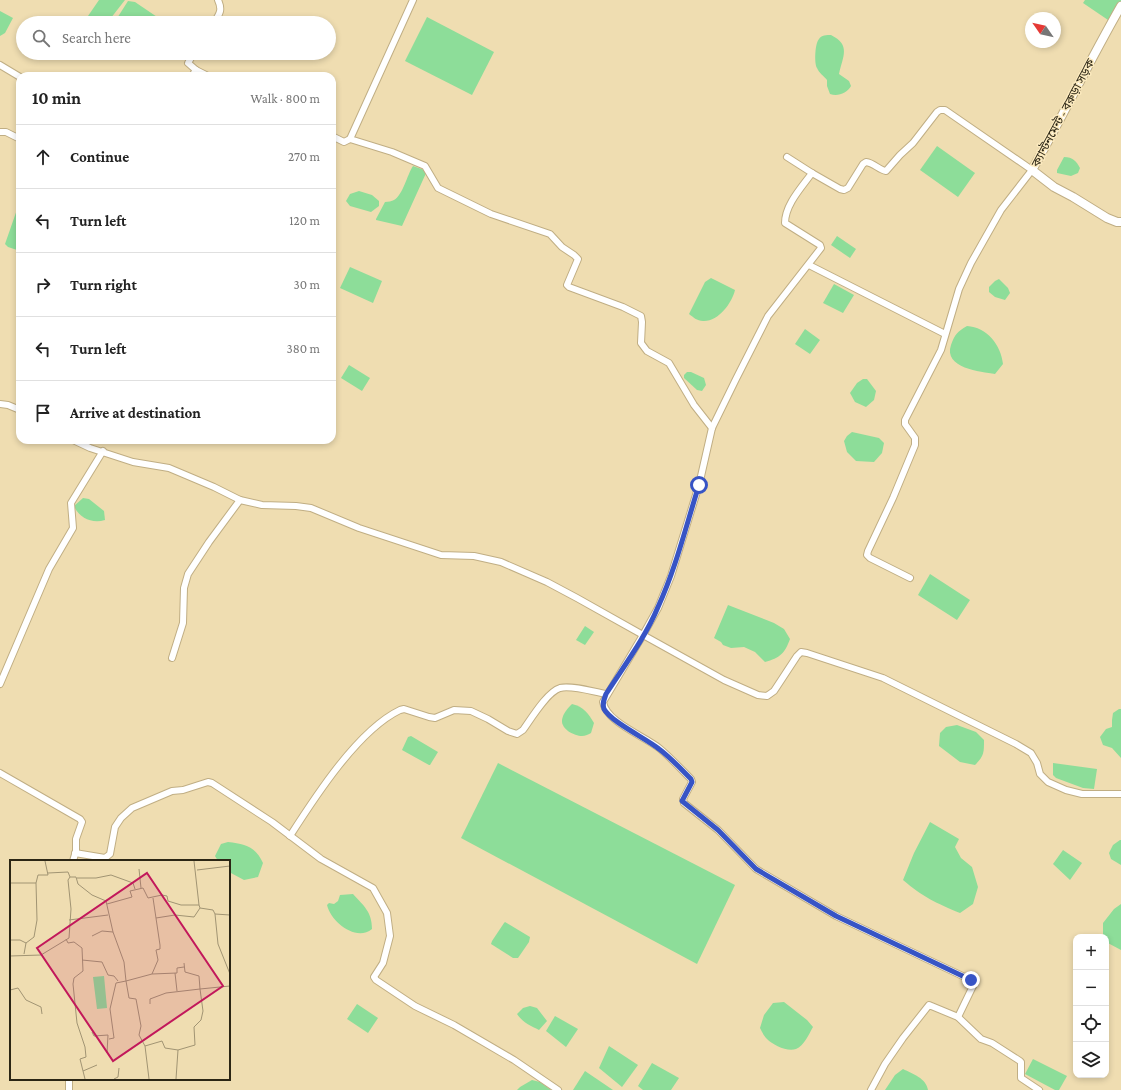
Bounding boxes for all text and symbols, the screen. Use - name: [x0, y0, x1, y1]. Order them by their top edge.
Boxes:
- north arrow: [1025, 12, 1061, 48]
- search box: [16, 16, 336, 60]
- icon: search: [30, 27, 52, 49]
- text: Search here: [62, 30, 131, 46]
- street label: ক্যান্টনমেন্ট - বরুড়া সড়ক: [1027, 56, 1098, 170]
- text: 10 min: [32, 89, 81, 108]
- text: Walk · 800 m: [250, 91, 320, 106]
- icon: ahead: [32, 146, 54, 168]
- text: Continue: [70, 149, 129, 165]
- text: 270 m: [288, 149, 320, 164]
- icon: left: [32, 210, 54, 232]
- text: Turn left: [70, 213, 126, 229]
- text: 120 m: [289, 213, 320, 228]
- icon: right: [32, 274, 54, 296]
- text: Turn right: [70, 277, 137, 293]
- text: 30 m: [294, 277, 320, 292]
- icon: left: [32, 338, 54, 360]
- text: Turn left: [70, 341, 126, 357]
- text: 380 m: [287, 341, 320, 356]
- icon: arrive: [32, 402, 54, 424]
- text: Arrive at destination: [70, 405, 201, 421]
- route start: [690, 476, 708, 494]
- inset map: [10, 860, 230, 1080]
- map controls: [1073, 934, 1109, 1078]
- button: +: [1073, 934, 1109, 970]
- button: −: [1073, 970, 1109, 1006]
- route end: [962, 971, 980, 989]
- button: locate: [1073, 1006, 1109, 1042]
- button: layers: [1073, 1042, 1109, 1078]

